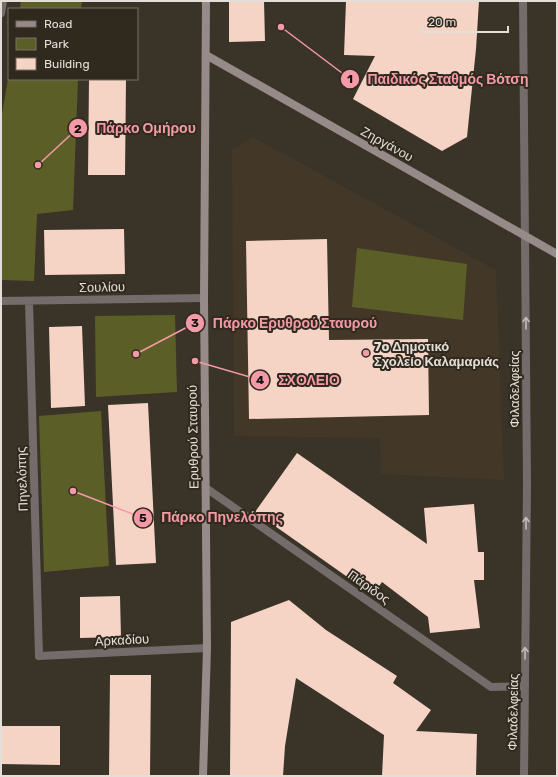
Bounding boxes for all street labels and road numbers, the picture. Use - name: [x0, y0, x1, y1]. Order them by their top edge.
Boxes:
- street label: Ζηργάνου: [358, 124, 416, 164]
- street label: Σουλίου: [79, 279, 125, 295]
- street label: Φιλαδελφείας: [507, 350, 522, 428]
- street label: Ερυθρού Σταυρού: [185, 385, 201, 489]
- street label: Πηνελόπης: [13, 446, 31, 512]
- street label: Πάριδος: [345, 567, 393, 607]
- street label: Αρκαδίου: [94, 631, 150, 649]
- street label: Φιλαδελφείας: [505, 673, 521, 751]

